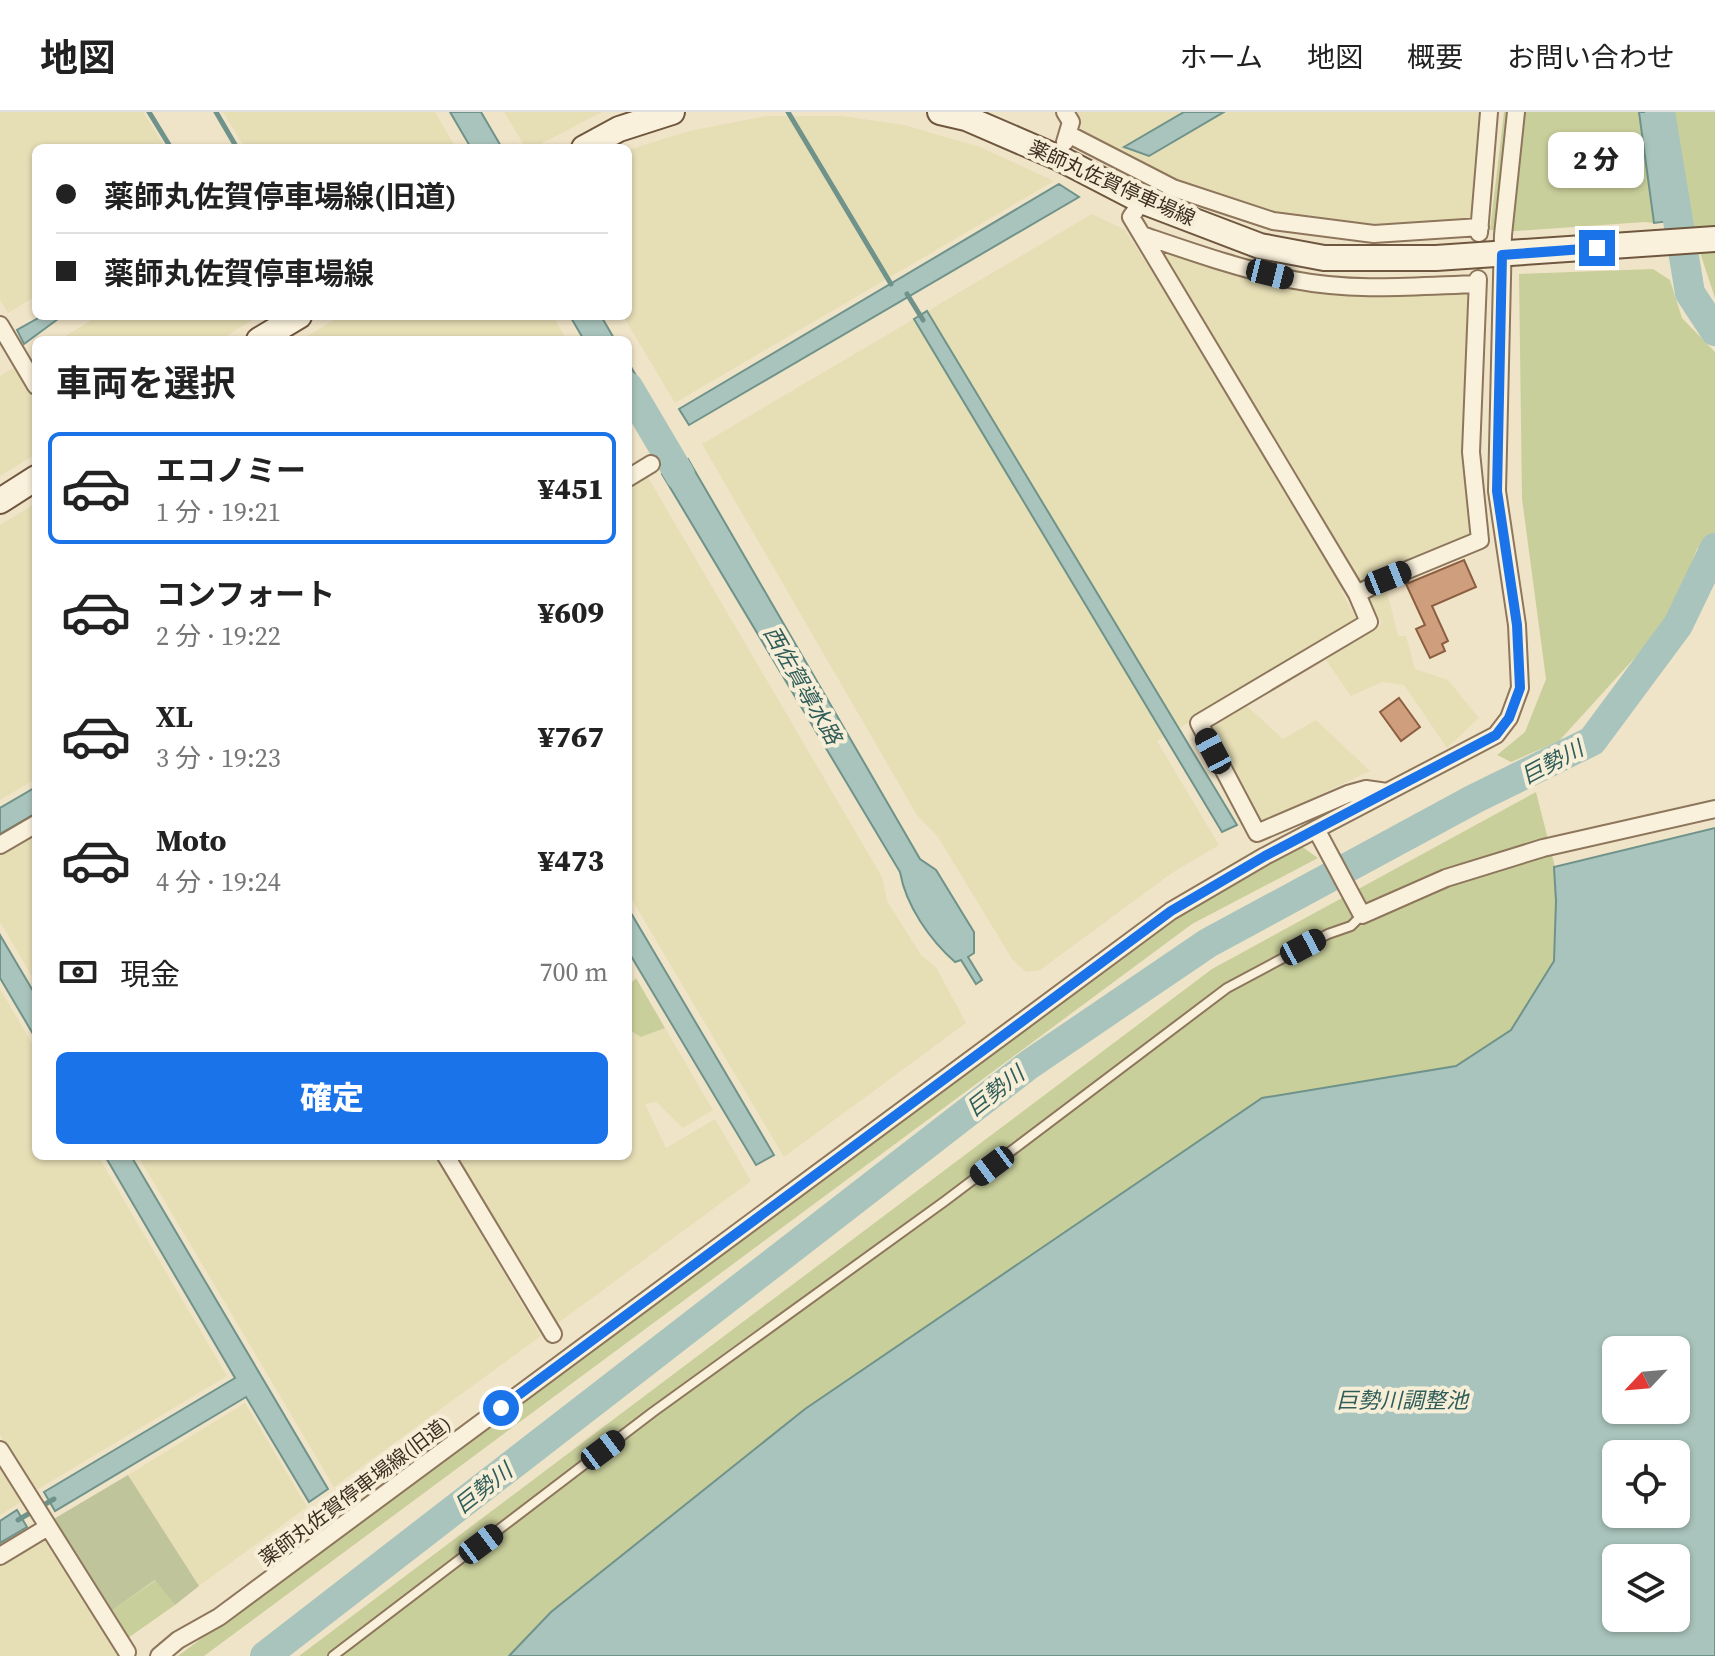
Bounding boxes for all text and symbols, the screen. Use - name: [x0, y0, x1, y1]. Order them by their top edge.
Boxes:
- text: 地図: [40, 32, 116, 84]
- text: ホーム: [1180, 38, 1263, 76]
- text: 地図: [1307, 38, 1363, 76]
- text: 概要: [1407, 38, 1463, 76]
- text: お問い合わせ: [1507, 38, 1675, 76]
- callout: 2 分: [1549, 132, 1645, 188]
- street label: 薬師丸佐賀停車場線: [1024, 134, 1200, 232]
- text: 2 分: [1573, 142, 1619, 178]
- text: 薬師丸佐賀停車場線(旧道): [104, 176, 457, 217]
- route end: [1579, 230, 1615, 266]
- text: 薬師丸佐賀停車場線: [104, 253, 374, 294]
- car: [1244, 257, 1296, 291]
- text: 車両を選択: [56, 359, 236, 408]
- text: エコノミー: [156, 450, 306, 491]
- icon: car: [60, 452, 132, 524]
- text: ¥451: [538, 468, 604, 509]
- text: 1 分 · 19:21: [156, 494, 281, 530]
- car: [1361, 558, 1415, 598]
- text: コンフォート: [156, 574, 335, 615]
- icon: car: [60, 576, 132, 648]
- text: ¥609: [538, 592, 604, 633]
- text: 2 分 · 19:22: [156, 618, 281, 654]
- water label: 西佐賀導水路: [757, 620, 850, 751]
- text: XL: [156, 696, 193, 737]
- icon: car: [60, 700, 132, 772]
- text: ¥767: [538, 716, 604, 757]
- car: [1191, 724, 1235, 778]
- water label: 巨勢川: [1516, 732, 1590, 791]
- text: 3 分 · 19:23: [156, 740, 281, 776]
- text: Moto: [156, 820, 227, 861]
- icon: car: [60, 824, 132, 896]
- text: ¥473: [538, 840, 604, 881]
- text: 4 分 · 19:24: [156, 864, 281, 900]
- car: [1276, 925, 1330, 969]
- icon: cash: [56, 950, 100, 994]
- text: 現金: [120, 954, 180, 995]
- text: 700 m: [540, 954, 608, 990]
- button: 確定: [56, 1052, 608, 1144]
- water label: 巨勢川: [960, 1058, 1032, 1123]
- car: [966, 1142, 1018, 1190]
- north arrow: [1602, 1336, 1690, 1424]
- map controls: [1602, 1336, 1690, 1632]
- water label: 巨勢川調整池: [1336, 1385, 1470, 1415]
- route start: [483, 1390, 519, 1426]
- street label: 薬師丸佐賀停車場線(旧道): [253, 1410, 457, 1572]
- car: [577, 1426, 629, 1474]
- button: locate: [1602, 1440, 1690, 1528]
- water label: 巨勢川: [448, 1455, 520, 1520]
- car: [455, 1520, 507, 1568]
- button: layers: [1602, 1544, 1690, 1632]

